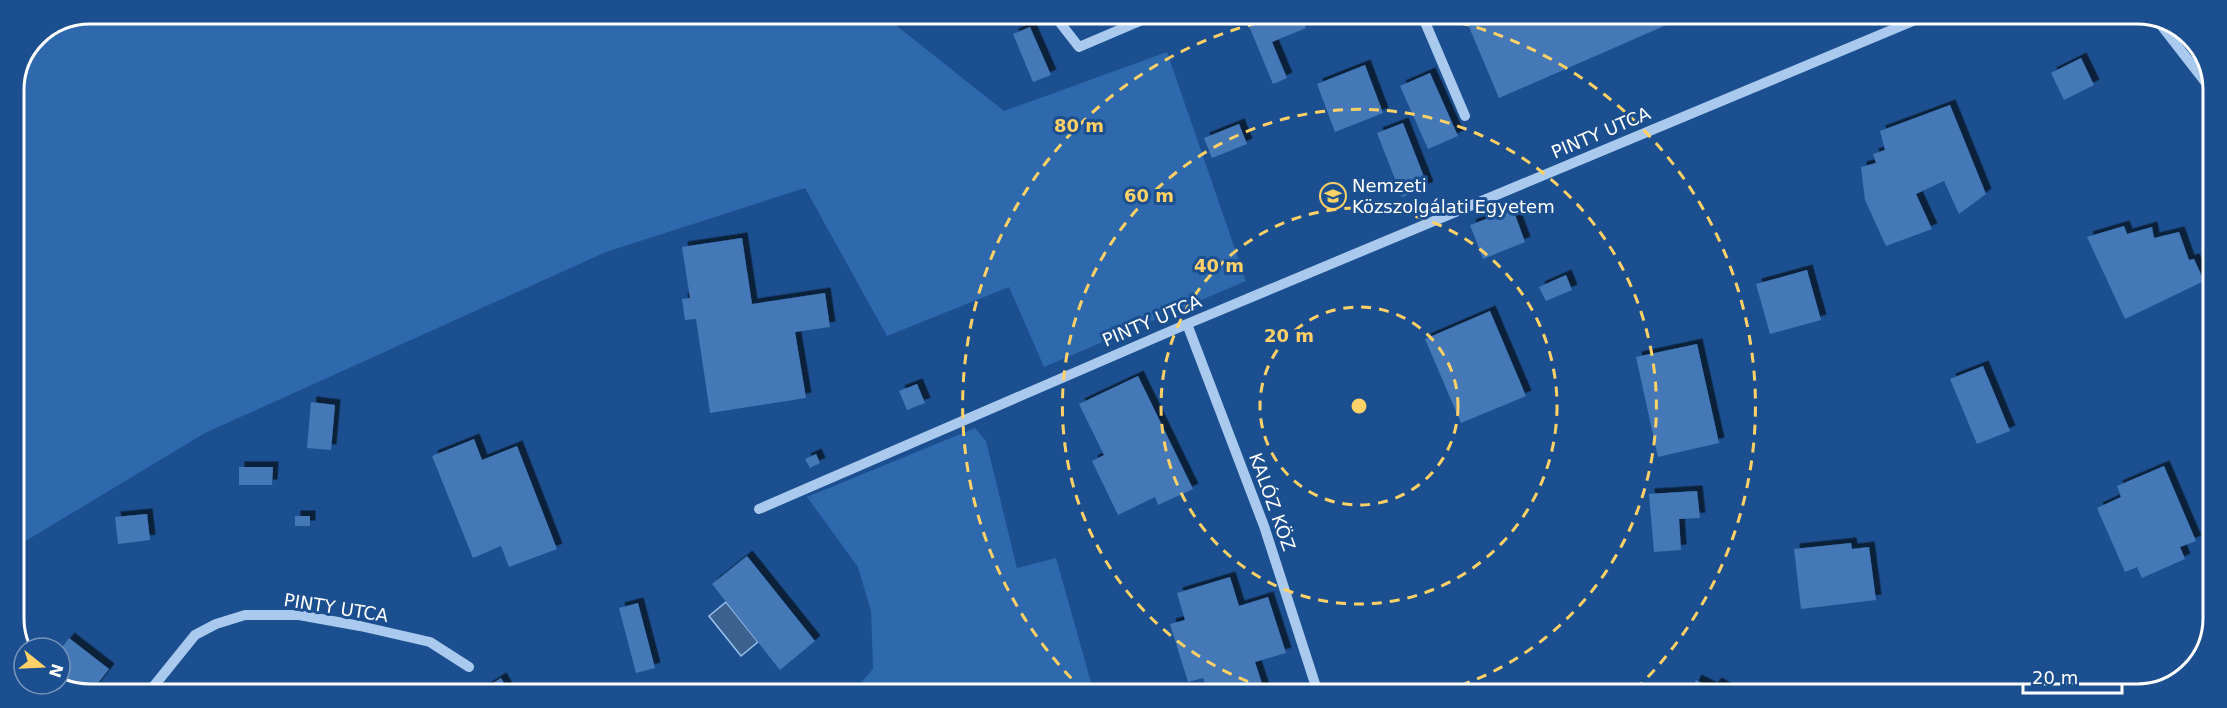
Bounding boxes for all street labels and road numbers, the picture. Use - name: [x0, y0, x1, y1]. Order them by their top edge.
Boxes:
- street label: PINTY UTCA: [1548, 102, 1654, 163]
- street label: PINTY UTCA: [1099, 290, 1205, 351]
- street label: KALÓZ KÖZ: [1245, 450, 1300, 554]
- street label: PINTY UTCA: [282, 589, 390, 626]

